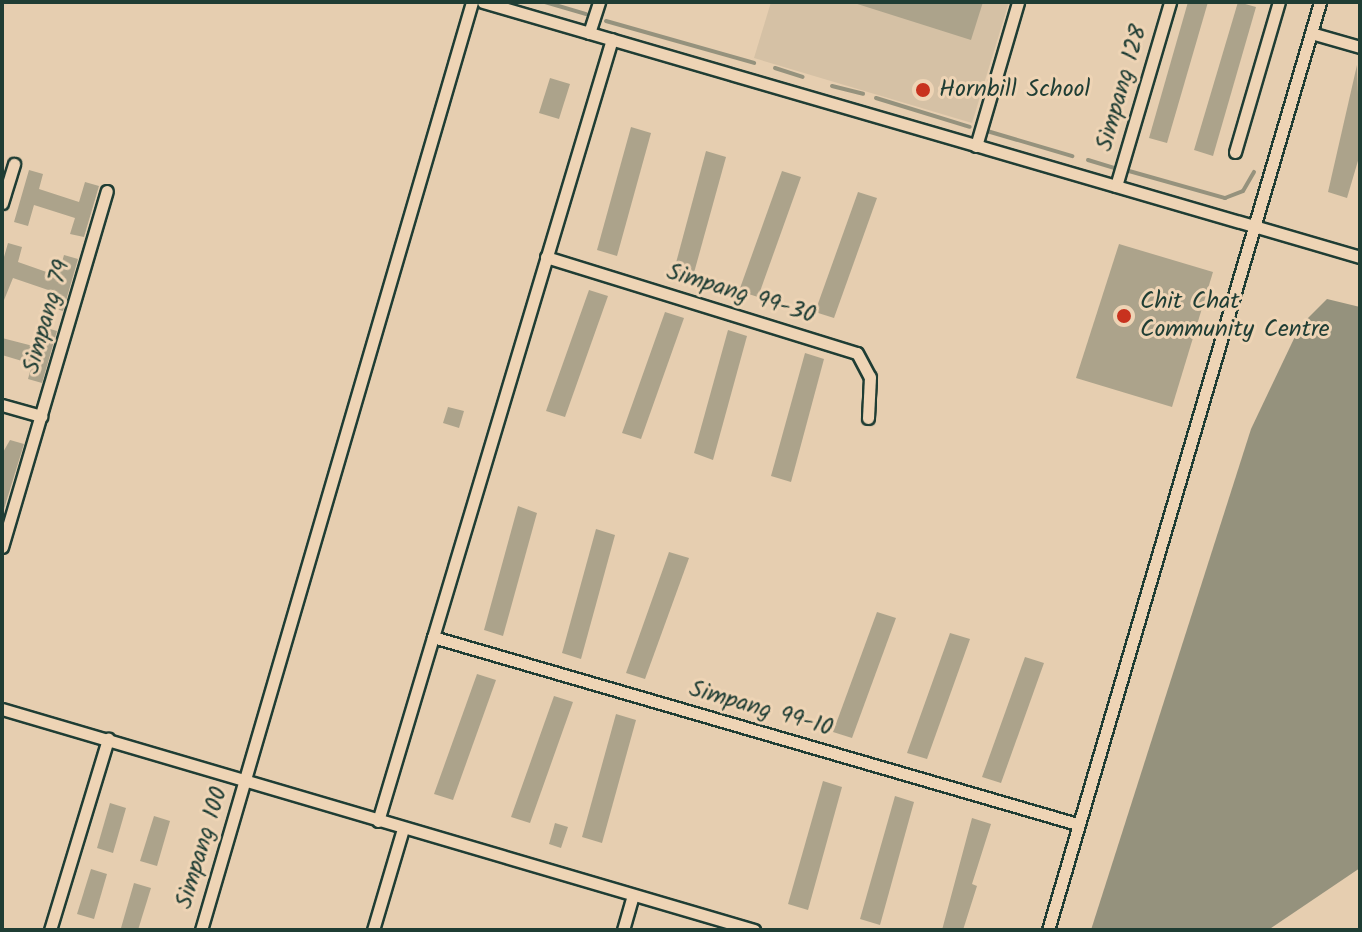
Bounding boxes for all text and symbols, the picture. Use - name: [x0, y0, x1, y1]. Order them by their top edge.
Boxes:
- street label: Simpang 128: [1090, 22, 1154, 154]
- place label: Hornbill School: [939, 76, 1090, 104]
- marker: Hornbill School: [914, 81, 932, 99]
- street label: Simpang 79: [17, 257, 77, 377]
- street label: Simpang 99-30: [663, 258, 819, 330]
- place label: Chit Chat Community Centre: [1140, 288, 1330, 344]
- marker: Chit Chat Community Centre: [1115, 307, 1133, 325]
- street label: Simpang 99-10: [686, 675, 836, 743]
- street label: Simpang 100: [170, 784, 234, 912]

